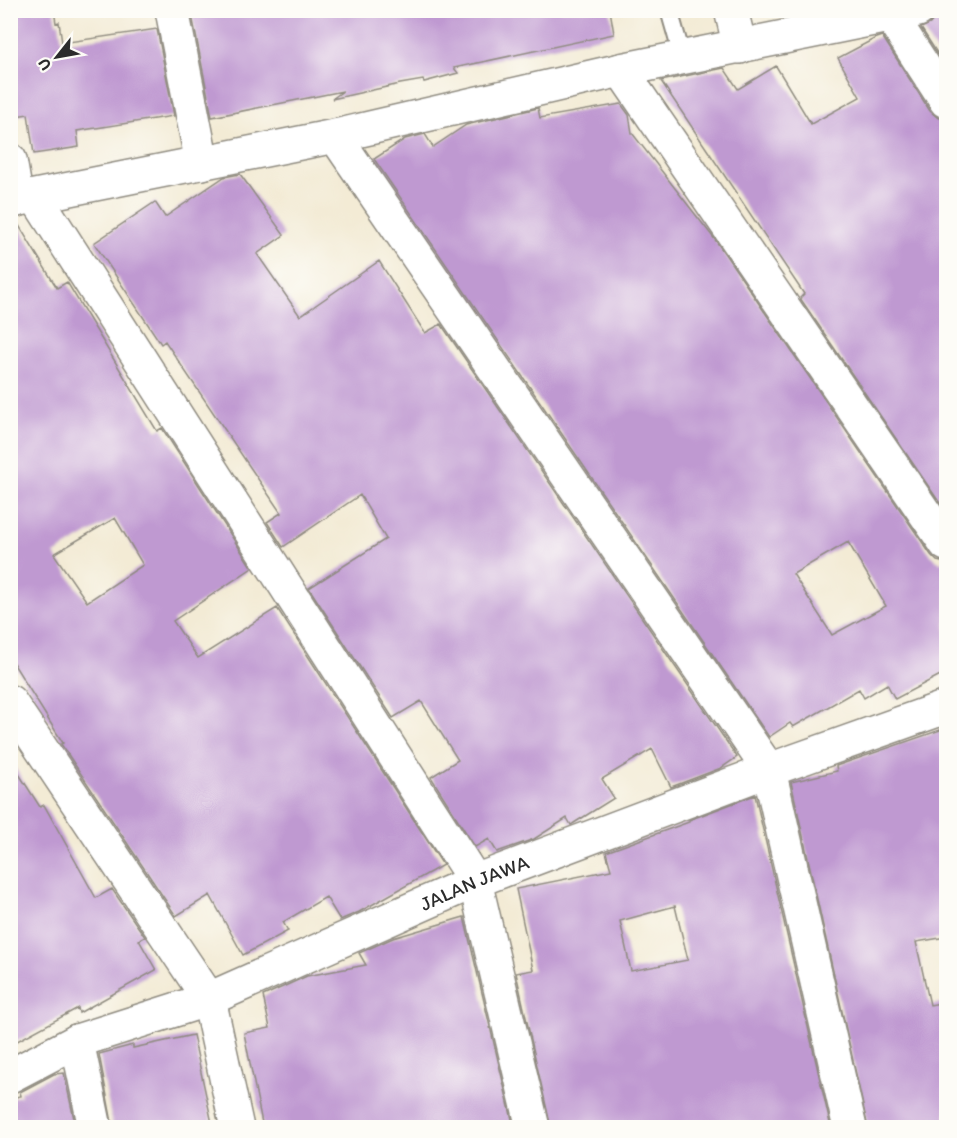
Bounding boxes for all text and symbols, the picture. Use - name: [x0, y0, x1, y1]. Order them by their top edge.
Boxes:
- north arrow: [27, 27, 87, 87]
- text: U: [34, 55, 55, 74]
- street label: JALAN JAWA: [416, 850, 533, 916]

